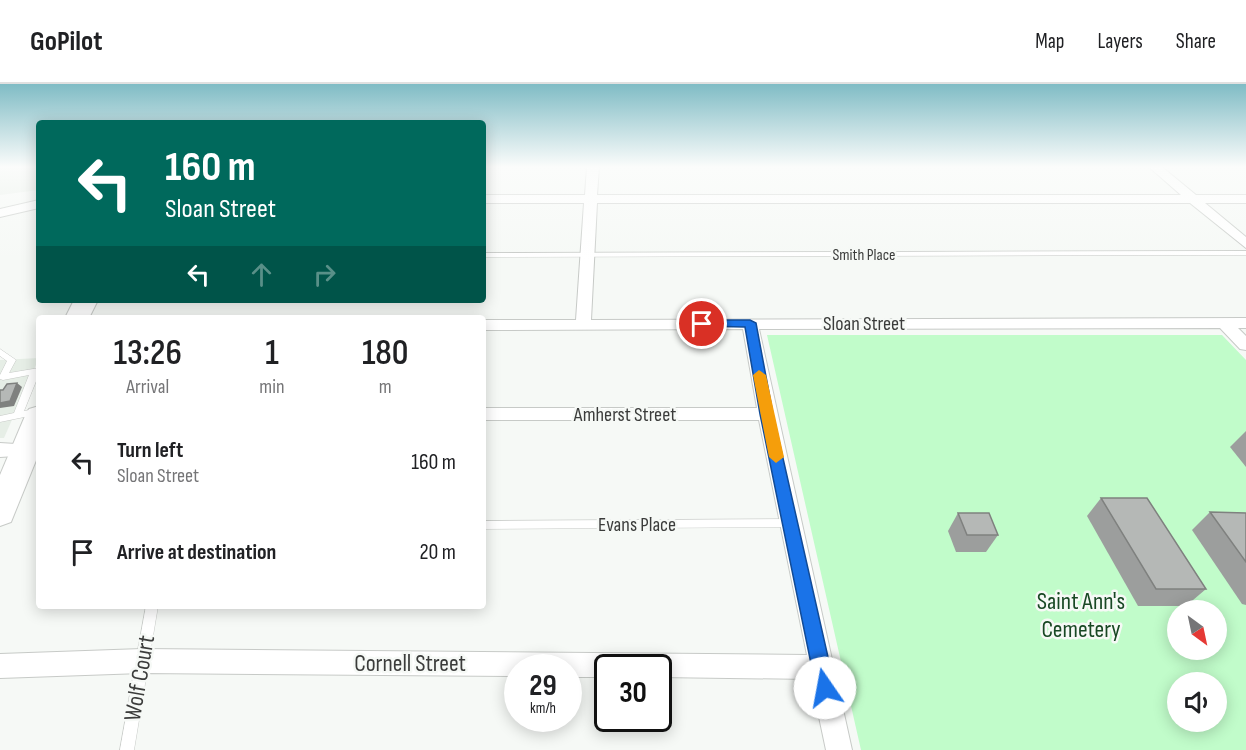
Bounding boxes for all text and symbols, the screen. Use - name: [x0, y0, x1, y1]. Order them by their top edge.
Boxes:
- text: GoPilot: [30, 25, 102, 58]
- text: Map: [1035, 29, 1064, 54]
- text: Layers: [1097, 29, 1143, 54]
- text: Share: [1176, 29, 1216, 54]
- text: 160 m: [165, 142, 256, 193]
- icon: left: [66, 144, 144, 222]
- text: Sloan Street: [165, 193, 276, 225]
- street label: Smith Place: [832, 246, 896, 265]
- icon: left: [182, 258, 215, 291]
- icon: ahead: [245, 258, 278, 291]
- icon: right: [308, 258, 341, 291]
- pin: [676, 298, 727, 349]
- icon: arrive: [685, 307, 718, 340]
- street label: Sloan Street: [823, 312, 905, 336]
- text: 13:26: [113, 332, 182, 375]
- text: 1: [265, 332, 279, 375]
- text: 180: [362, 332, 409, 375]
- text: Arrival: [126, 375, 169, 399]
- text: min: [259, 375, 284, 399]
- text: m: [379, 375, 392, 399]
- street label: Amherst Street: [573, 403, 676, 427]
- text: Turn left: [117, 437, 183, 464]
- icon: left: [66, 446, 99, 479]
- text: 160 m: [411, 449, 456, 476]
- text: Sloan Street: [117, 464, 199, 488]
- street label: Evans Place: [598, 513, 676, 537]
- icon: arrive: [66, 536, 99, 569]
- text: Arrive at destination: [117, 539, 276, 566]
- text: 20 m: [420, 539, 456, 566]
- park label: Saint Ann's Cemetery: [1037, 587, 1125, 644]
- north arrow: [1167, 600, 1227, 660]
- map controls: [1167, 600, 1227, 732]
- street label: Wolf Court: [118, 633, 161, 723]
- street label: Cornell Street: [354, 649, 466, 678]
- speed limit sign: 30: [594, 654, 672, 732]
- position arrow: [793, 656, 857, 720]
- text: 29: [529, 668, 557, 704]
- button: sound: [1167, 672, 1227, 732]
- text: km/h: [530, 699, 556, 718]

